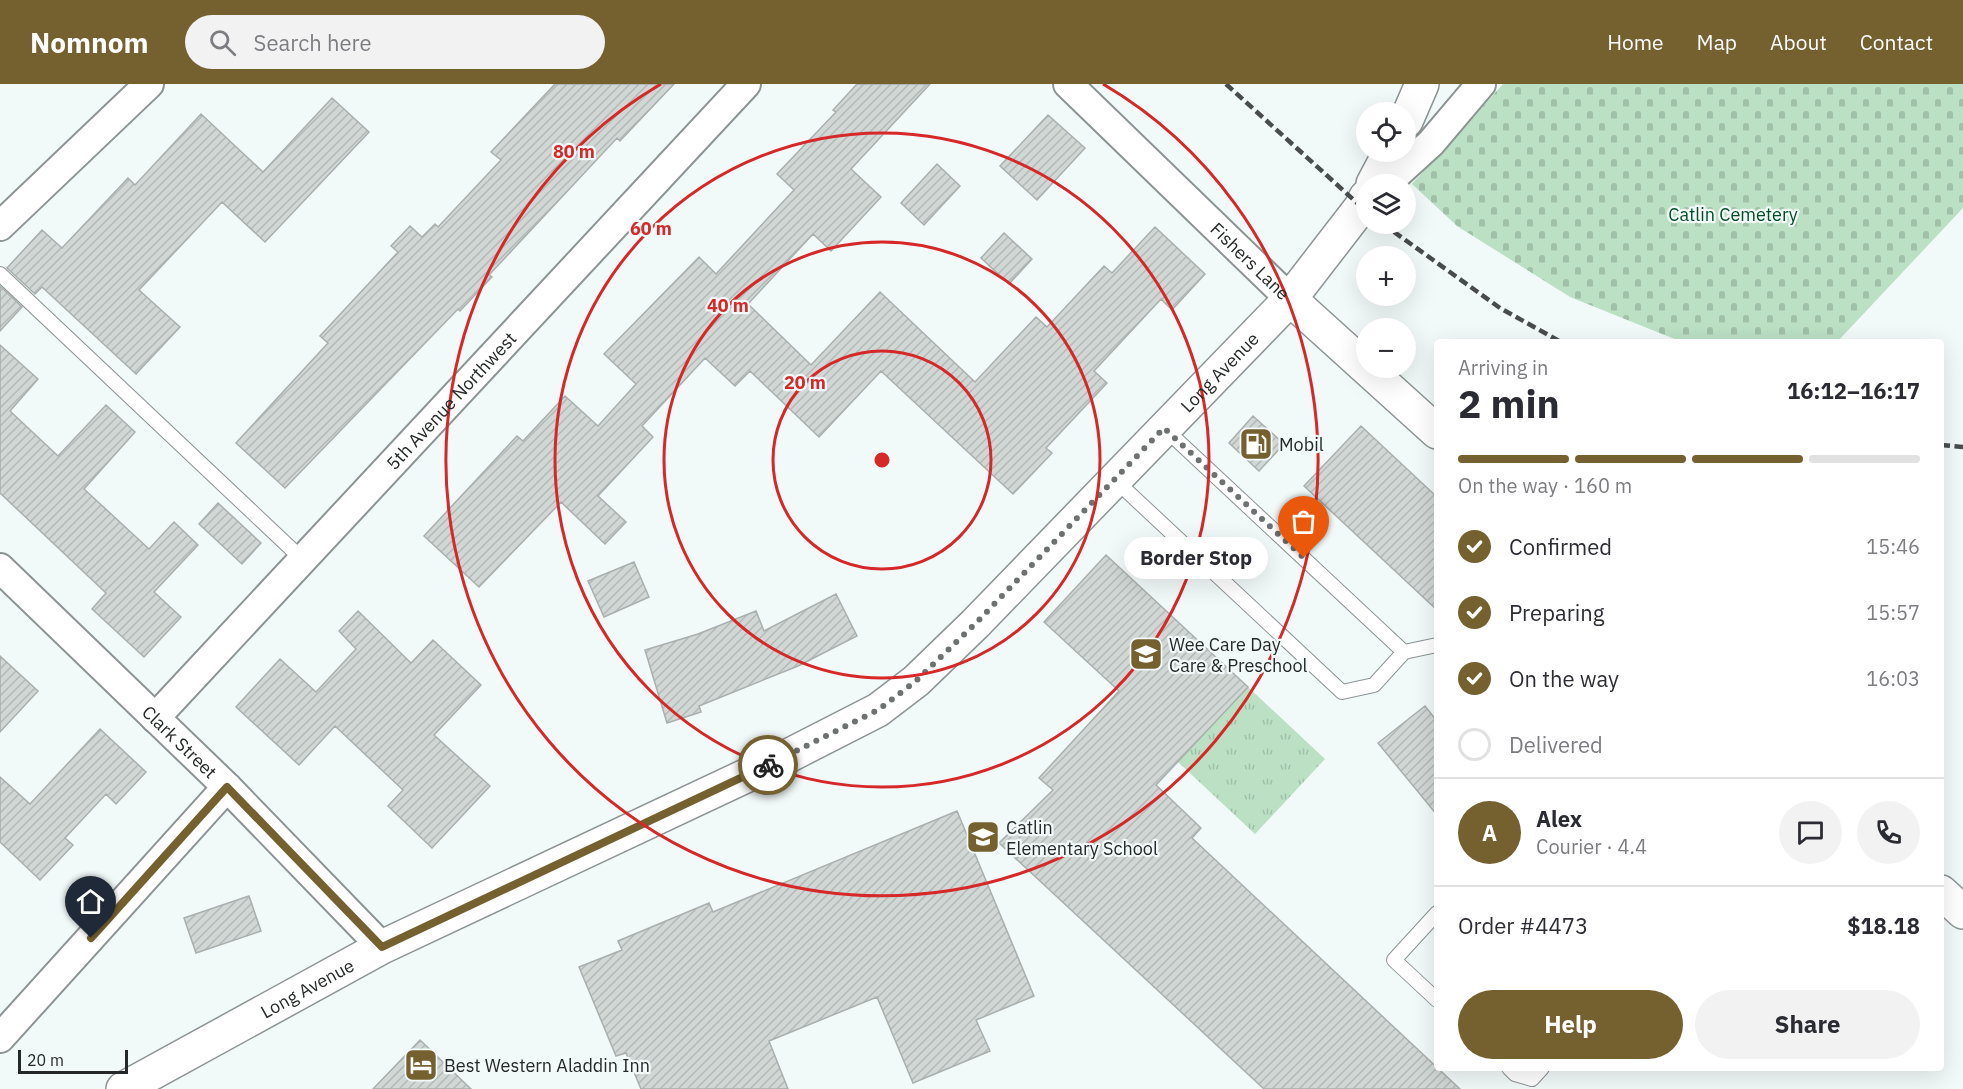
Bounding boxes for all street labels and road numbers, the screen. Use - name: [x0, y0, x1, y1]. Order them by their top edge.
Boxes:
- street label: Fishers Lane: [1206, 217, 1295, 304]
- street label: 5th Avenue Northwest: [381, 327, 521, 474]
- street label: Long Avenue: [1175, 327, 1264, 417]
- street label: Clark Street: [138, 700, 222, 783]
- street label: Long Avenue: [256, 953, 358, 1023]

